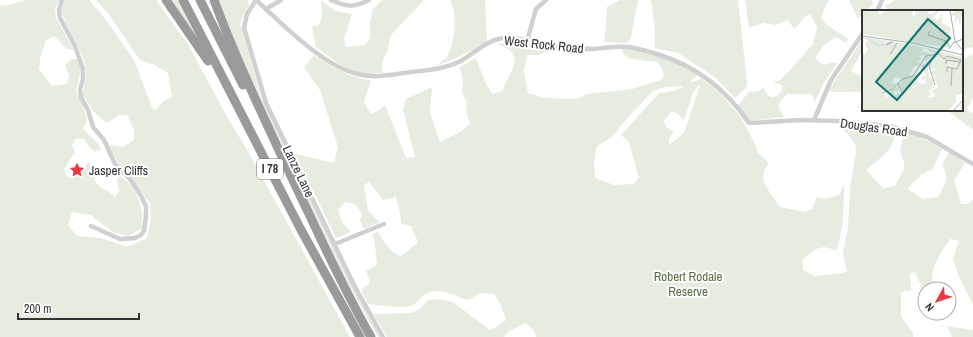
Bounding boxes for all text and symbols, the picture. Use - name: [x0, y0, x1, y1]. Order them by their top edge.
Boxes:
- inset map: [862, 10, 963, 111]
- street label: West Rock Road: [503, 32, 585, 57]
- street label: Douglas Road: [839, 114, 909, 141]
- street label: Lanze Lane: [279, 142, 318, 200]
- road number: I 78: [257, 159, 283, 179]
- place icon: Jasper Cliffs: [68, 161, 86, 179]
- place label: Jasper Cliffs: [89, 162, 148, 179]
- park label: Robert Rodale Reserve: [654, 268, 722, 300]
- north arrow: [917, 281, 957, 321]
- scale bar: [18, 295, 139, 321]
- text: N: [922, 300, 937, 314]
- text: 200 m: [24, 301, 51, 317]

